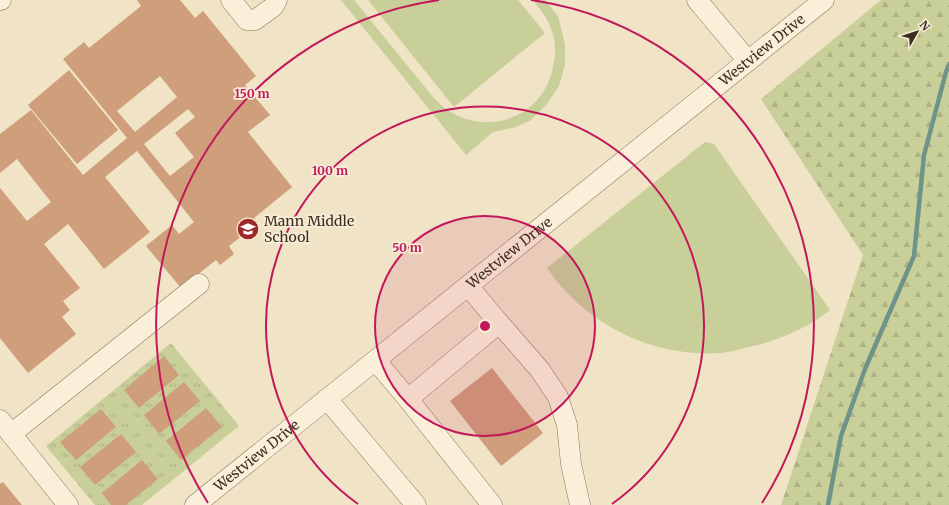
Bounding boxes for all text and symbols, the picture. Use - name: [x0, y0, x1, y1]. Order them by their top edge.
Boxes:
- street label: Westview Drive: [715, 10, 808, 90]
- north arrow: [897, 12, 937, 52]
- text: N: [917, 18, 933, 34]
- text: 150 m: [235, 86, 270, 101]
- text: 100 m: [312, 163, 348, 178]
- place label: Mann Middle School: [264, 212, 354, 246]
- street label: Westview Drive: [462, 213, 556, 293]
- school or university icon: Mann Middle School: [235, 216, 261, 242]
- text: 50 m: [392, 240, 422, 255]
- centre of rings: [478, 319, 492, 333]
- street label: Westview Drive: [209, 416, 303, 496]

